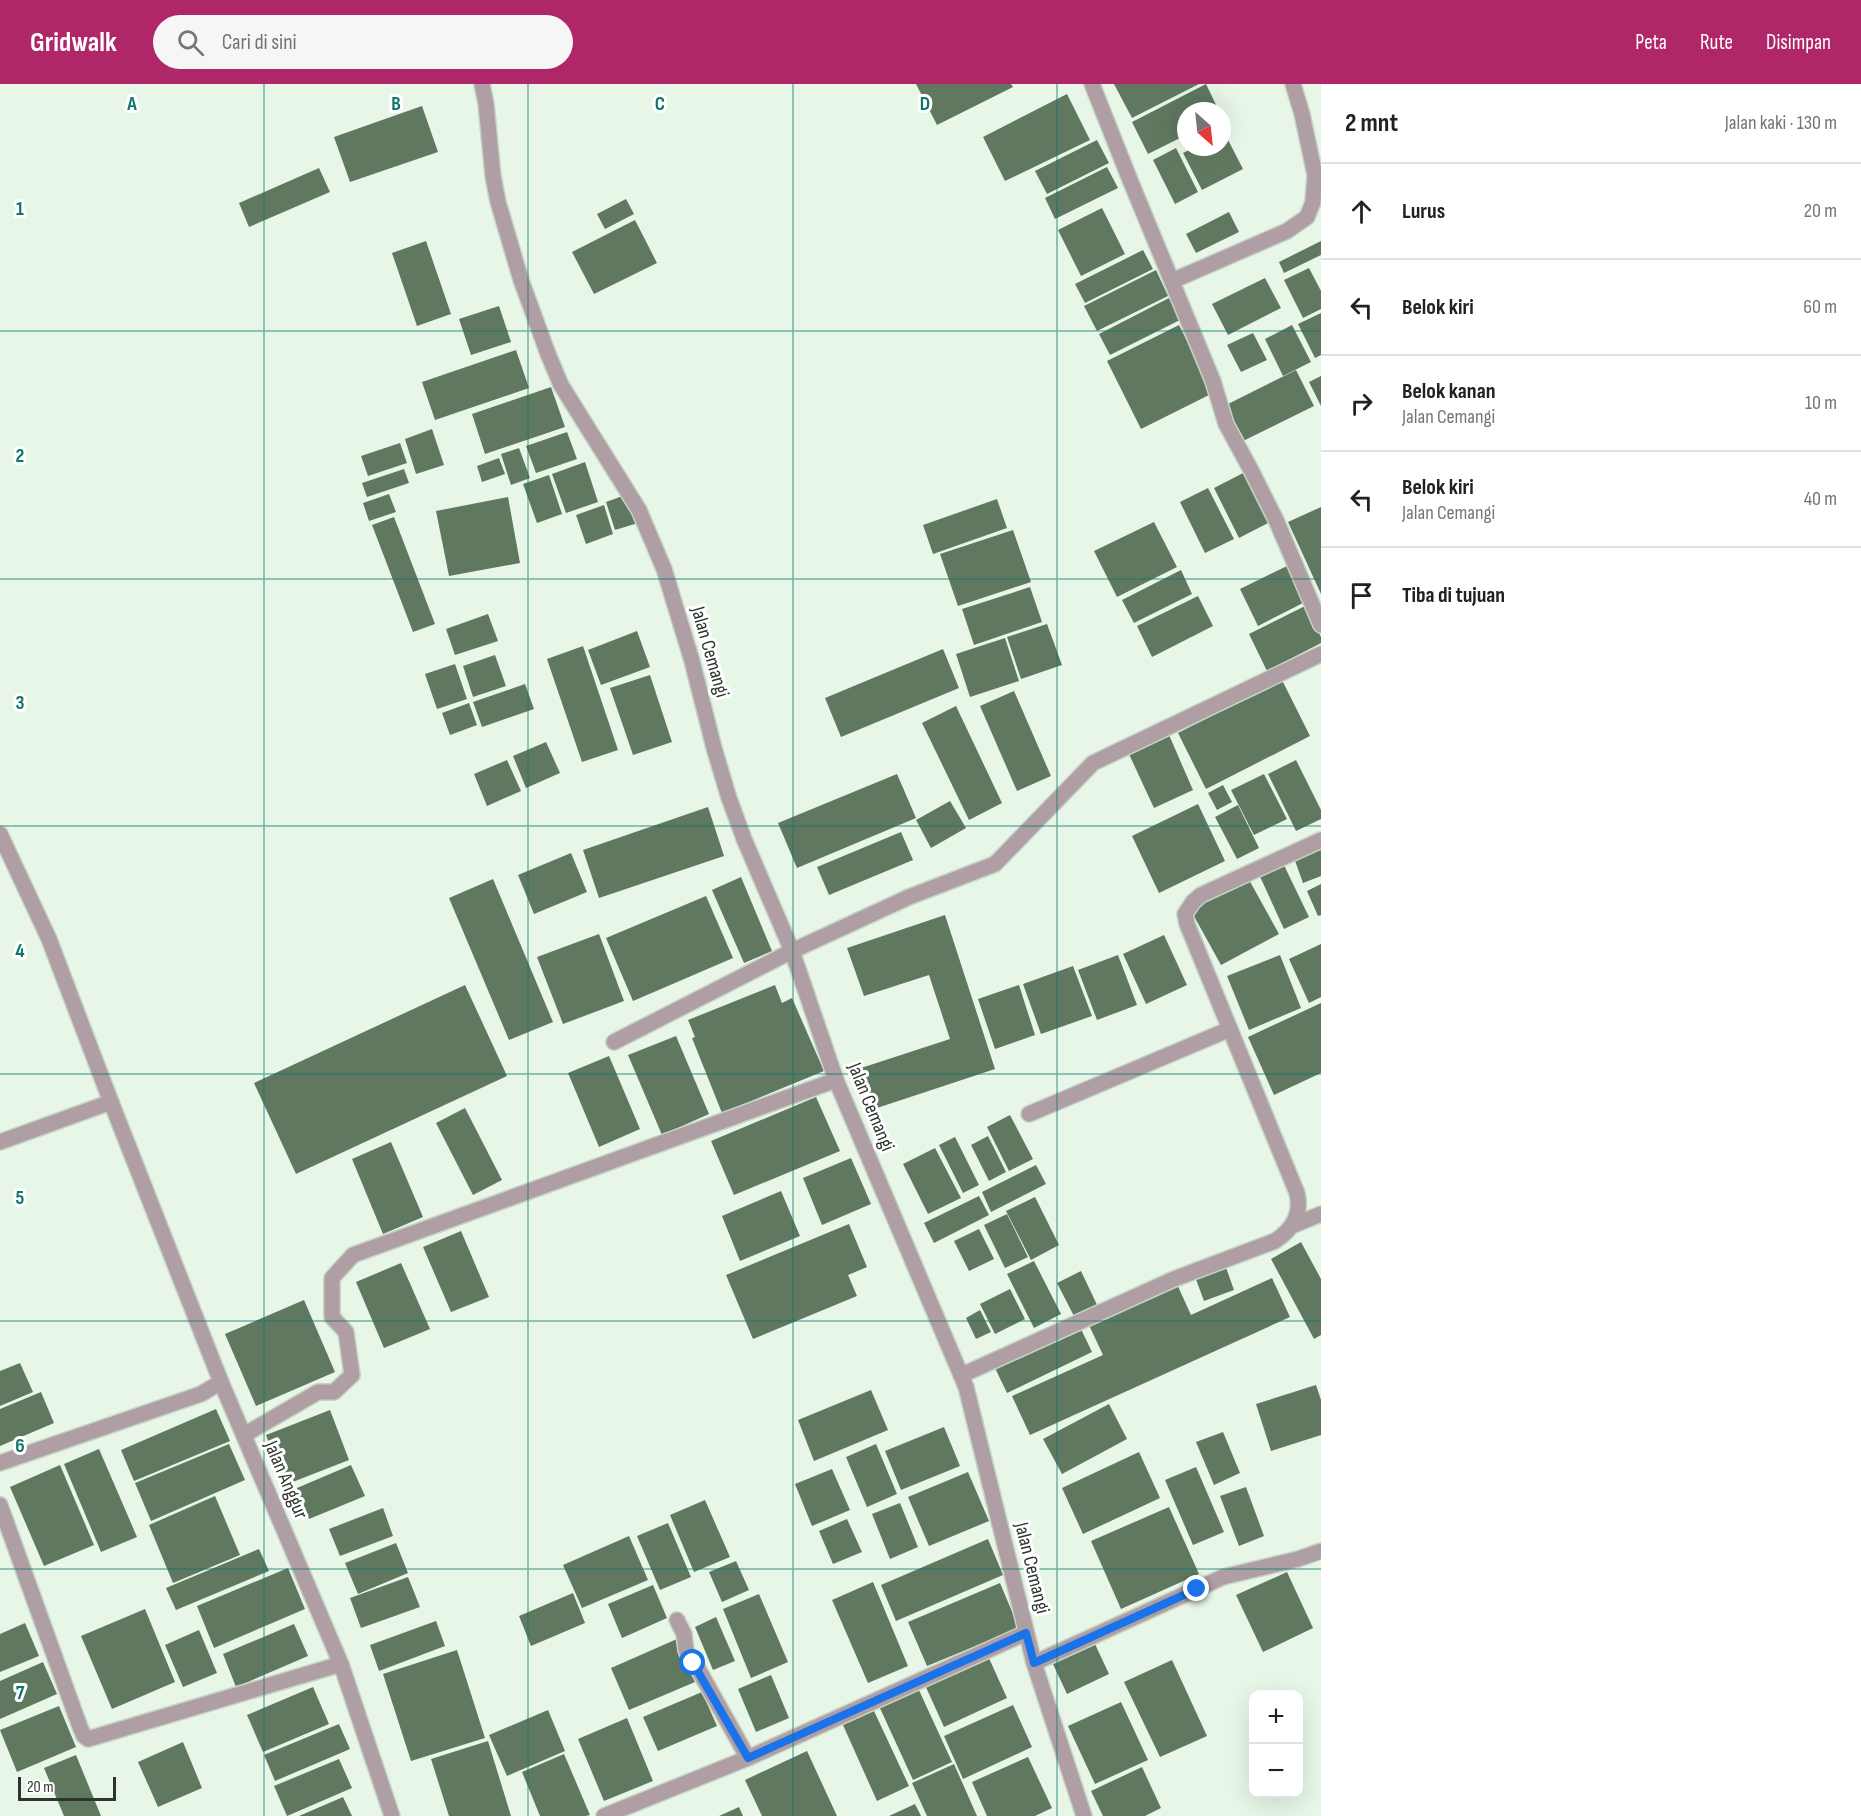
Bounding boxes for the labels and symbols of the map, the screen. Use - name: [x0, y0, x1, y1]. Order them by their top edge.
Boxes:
- text: A: [126, 92, 137, 116]
- text: B: [391, 92, 401, 116]
- text: C: [655, 92, 665, 116]
- text: D: [920, 92, 930, 116]
- north arrow: [1177, 102, 1231, 156]
- text: 1: [16, 197, 24, 221]
- text: 2: [16, 444, 24, 468]
- street label: Jalan Cemangi: [685, 603, 734, 700]
- text: 3: [16, 691, 25, 715]
- text: 4: [15, 939, 25, 963]
- street label: Jalan Cemangi: [842, 1058, 900, 1155]
- text: 5: [16, 1186, 25, 1210]
- text: 6: [15, 1434, 25, 1458]
- street label: Jalan Anggur: [258, 1436, 313, 1523]
- street label: Jalan Cemangi: [1009, 1519, 1055, 1616]
- route end: [1183, 1575, 1209, 1601]
- route start: [679, 1649, 705, 1675]
- text: 7: [16, 1681, 25, 1705]
- scale bar: [18, 1774, 116, 1802]

